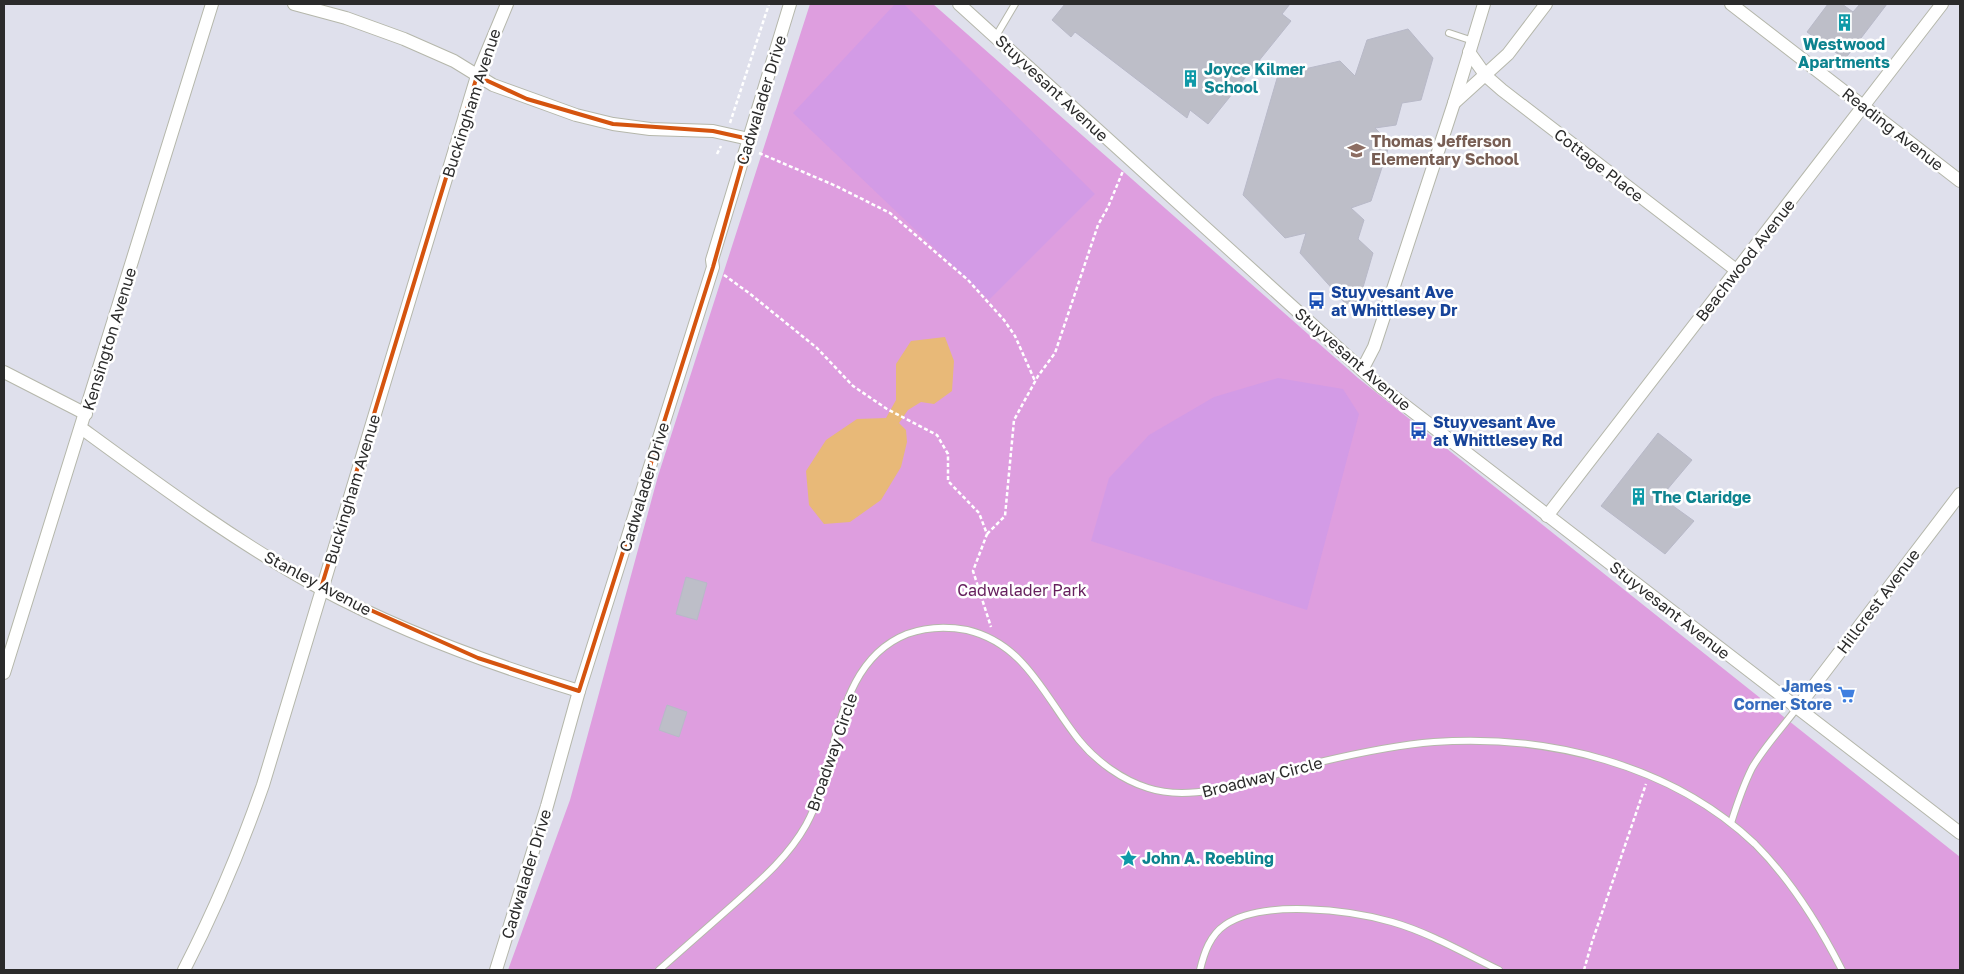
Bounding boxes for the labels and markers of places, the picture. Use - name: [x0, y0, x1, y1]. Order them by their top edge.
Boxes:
- building icon: Westwood Apartments: [1834, 12, 1854, 32]
- place label: Westwood Apartments: [1798, 34, 1890, 72]
- place label: Joyce Kilmer School: [1204, 59, 1305, 97]
- building icon: Joyce Kilmer School: [1180, 68, 1200, 88]
- place label: Thomas Jefferson Elementary School: [1371, 131, 1520, 169]
- school or university icon: Thomas Jefferson Elementary School: [1347, 140, 1367, 160]
- place label: Stuyvesant Ave at Whittlesey Dr: [1331, 282, 1457, 320]
- bus stop icon: Stuyvesant Ave at Whittlesey Dr: [1307, 291, 1327, 311]
- place label: Stuyvesant Ave at Whittlesey Rd: [1433, 412, 1563, 450]
- bus stop icon: Stuyvesant Ave at Whittlesey Rd: [1409, 421, 1429, 441]
- building icon: The Claridge: [1628, 487, 1648, 507]
- place label: The Claridge: [1652, 487, 1751, 507]
- place label: James Corner Store: [1733, 676, 1832, 714]
- supermarket icon: James Corner Store: [1836, 685, 1856, 705]
- place icon: John A. Roebling: [1118, 848, 1138, 868]
- place label: John A. Roebling: [1142, 848, 1274, 868]

